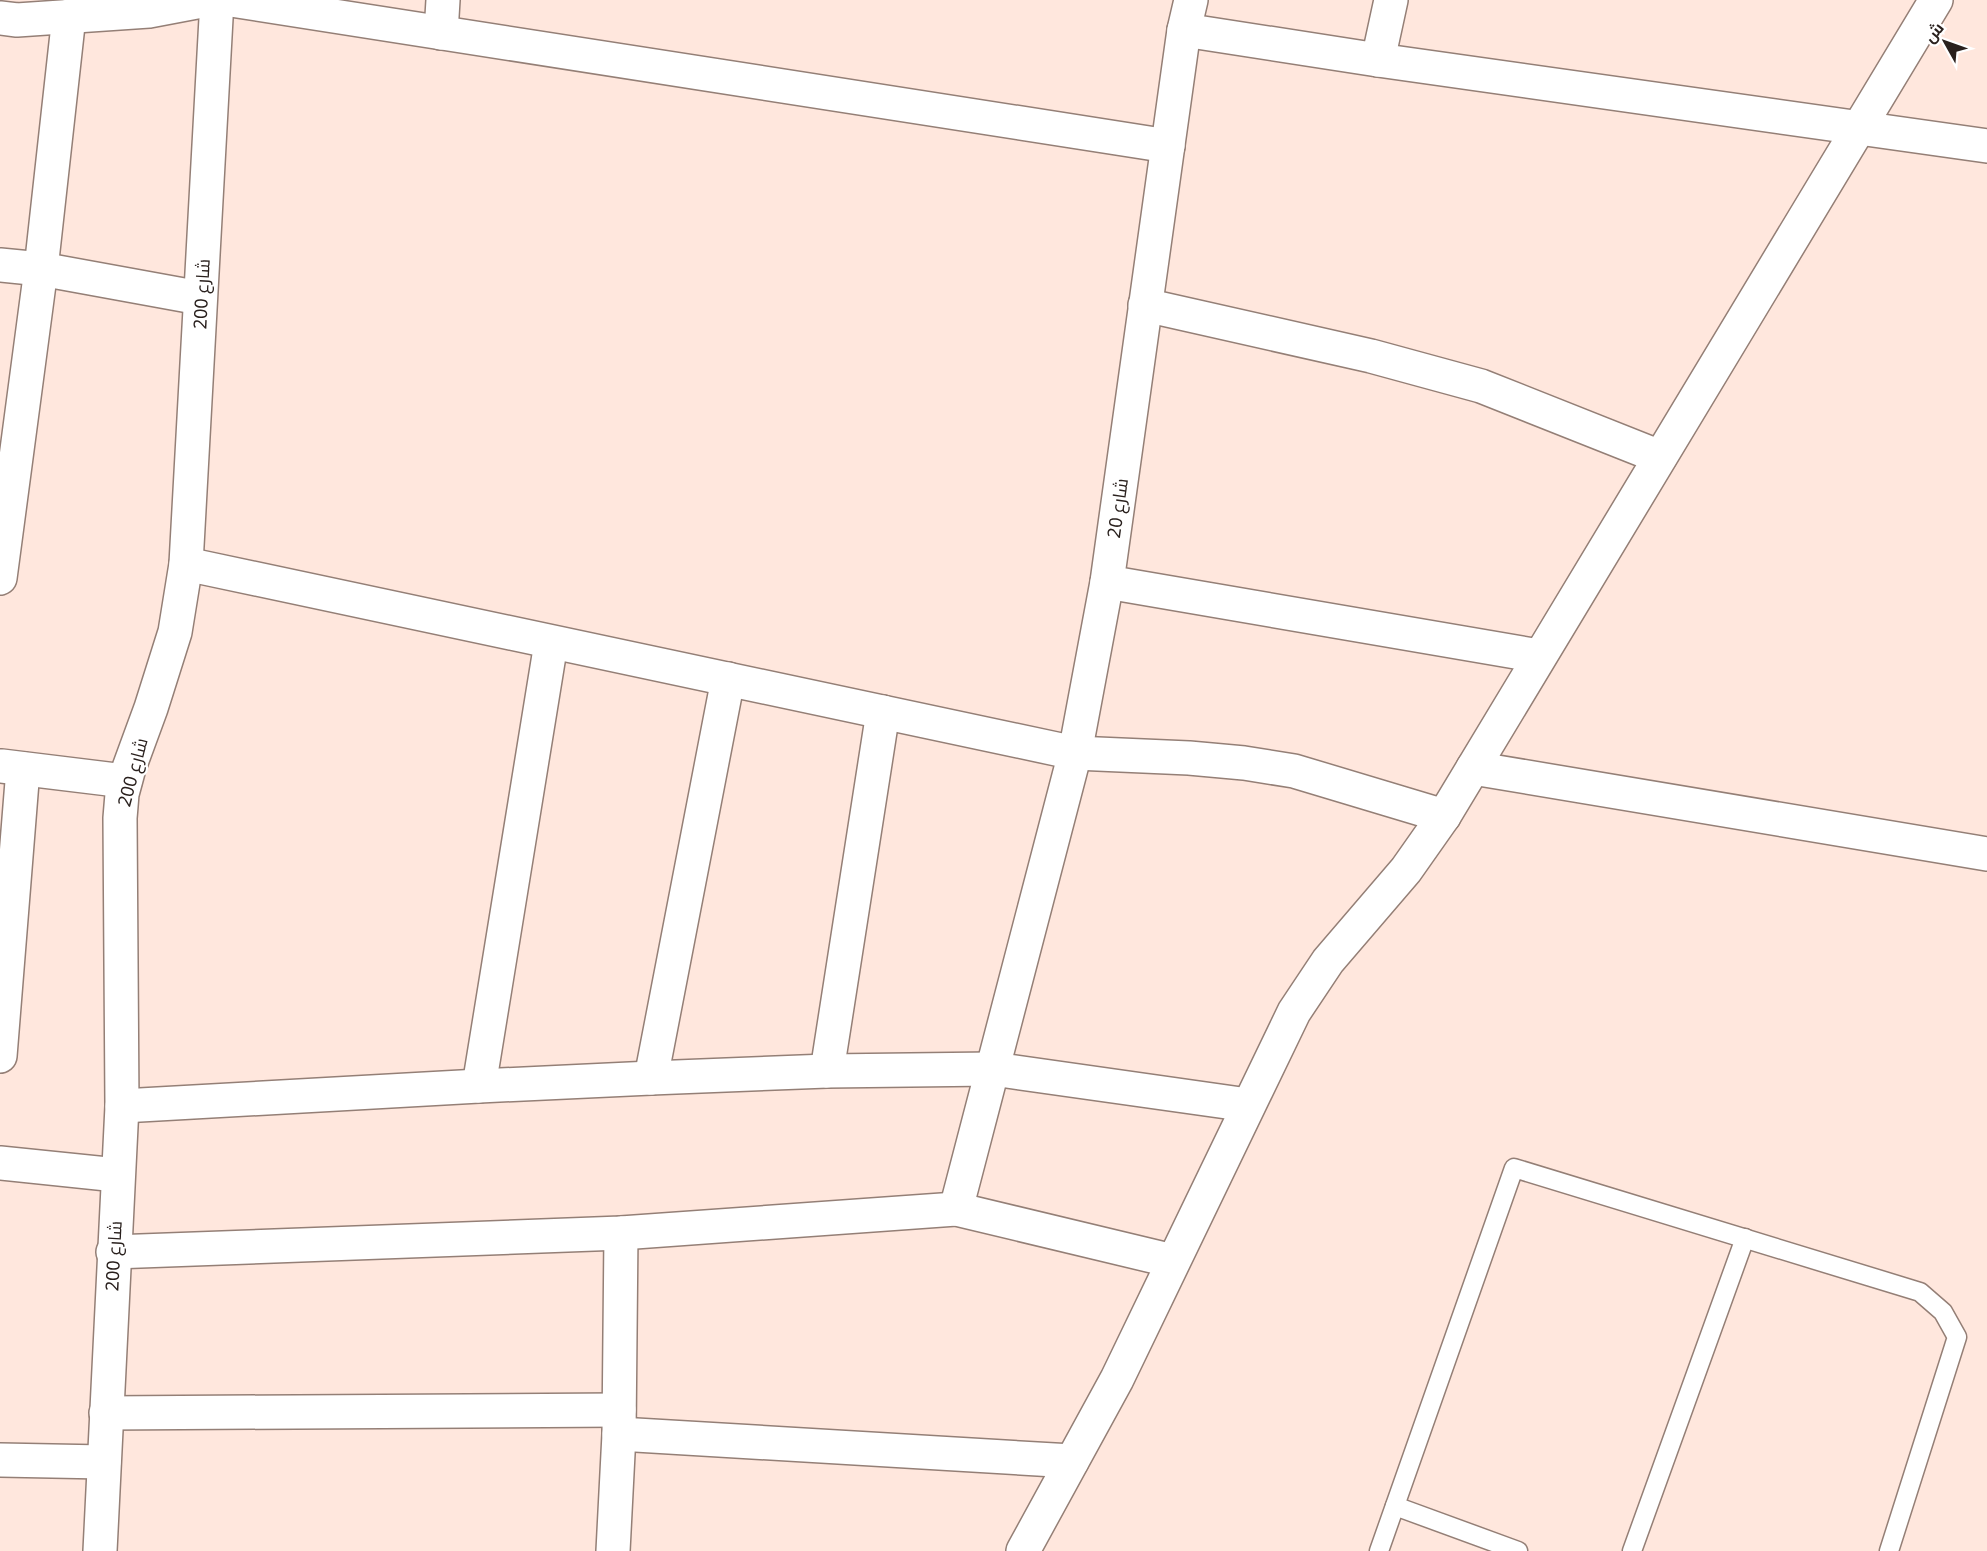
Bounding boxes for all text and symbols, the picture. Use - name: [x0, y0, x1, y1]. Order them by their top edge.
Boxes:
- north arrow: [1915, 12, 1975, 72]
- text: ش: [1918, 17, 1949, 47]
- street label: شارع 200: [187, 258, 216, 330]
- street label: شارع 20: [1101, 477, 1134, 540]
- street label: شارع 200: [111, 735, 154, 809]
- street label: شارع 200: [99, 1220, 128, 1292]

